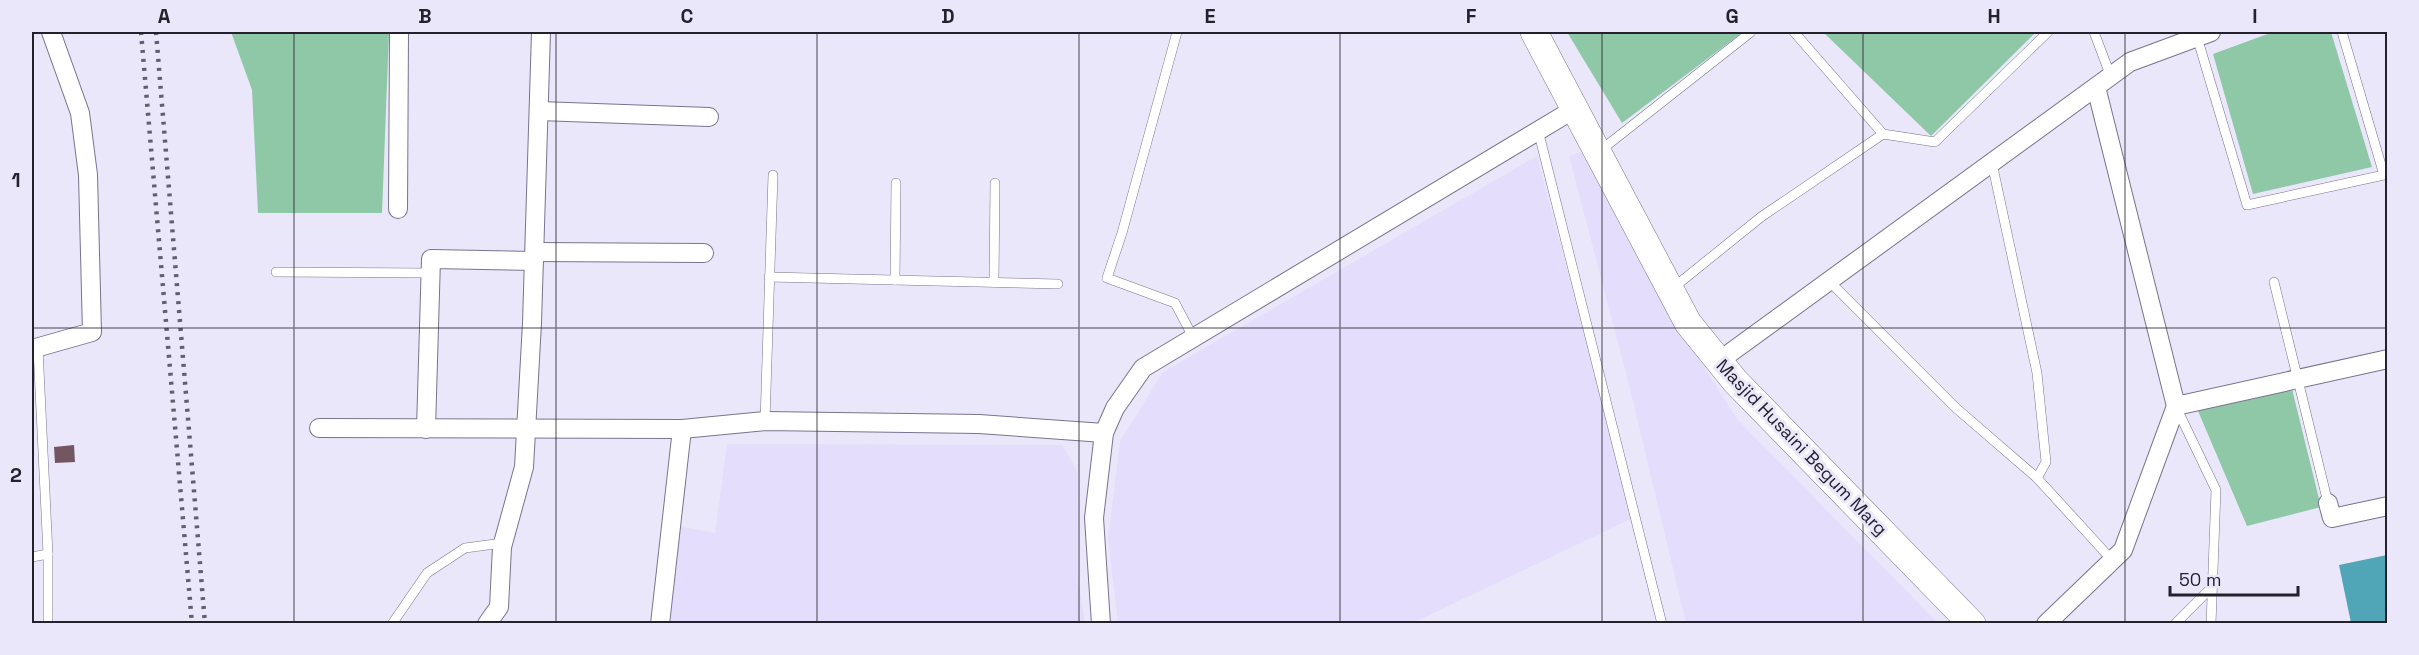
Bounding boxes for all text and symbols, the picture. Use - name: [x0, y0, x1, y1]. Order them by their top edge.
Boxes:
- text: A: [158, 3, 171, 29]
- text: B: [418, 3, 432, 29]
- text: C: [681, 3, 694, 29]
- text: D: [941, 3, 955, 29]
- text: E: [1204, 3, 1216, 29]
- text: F: [1466, 3, 1477, 29]
- text: G: [1725, 3, 1739, 29]
- text: H: [1987, 3, 2001, 29]
- text: I: [2252, 3, 2258, 29]
- text: 1: [11, 167, 21, 193]
- street label: Masjid Husaini Begum Marg: [1712, 354, 1892, 540]
- text: 2: [10, 462, 22, 488]
- scale bar: [2170, 559, 2298, 597]
- text: 50 m: [2179, 568, 2221, 591]

